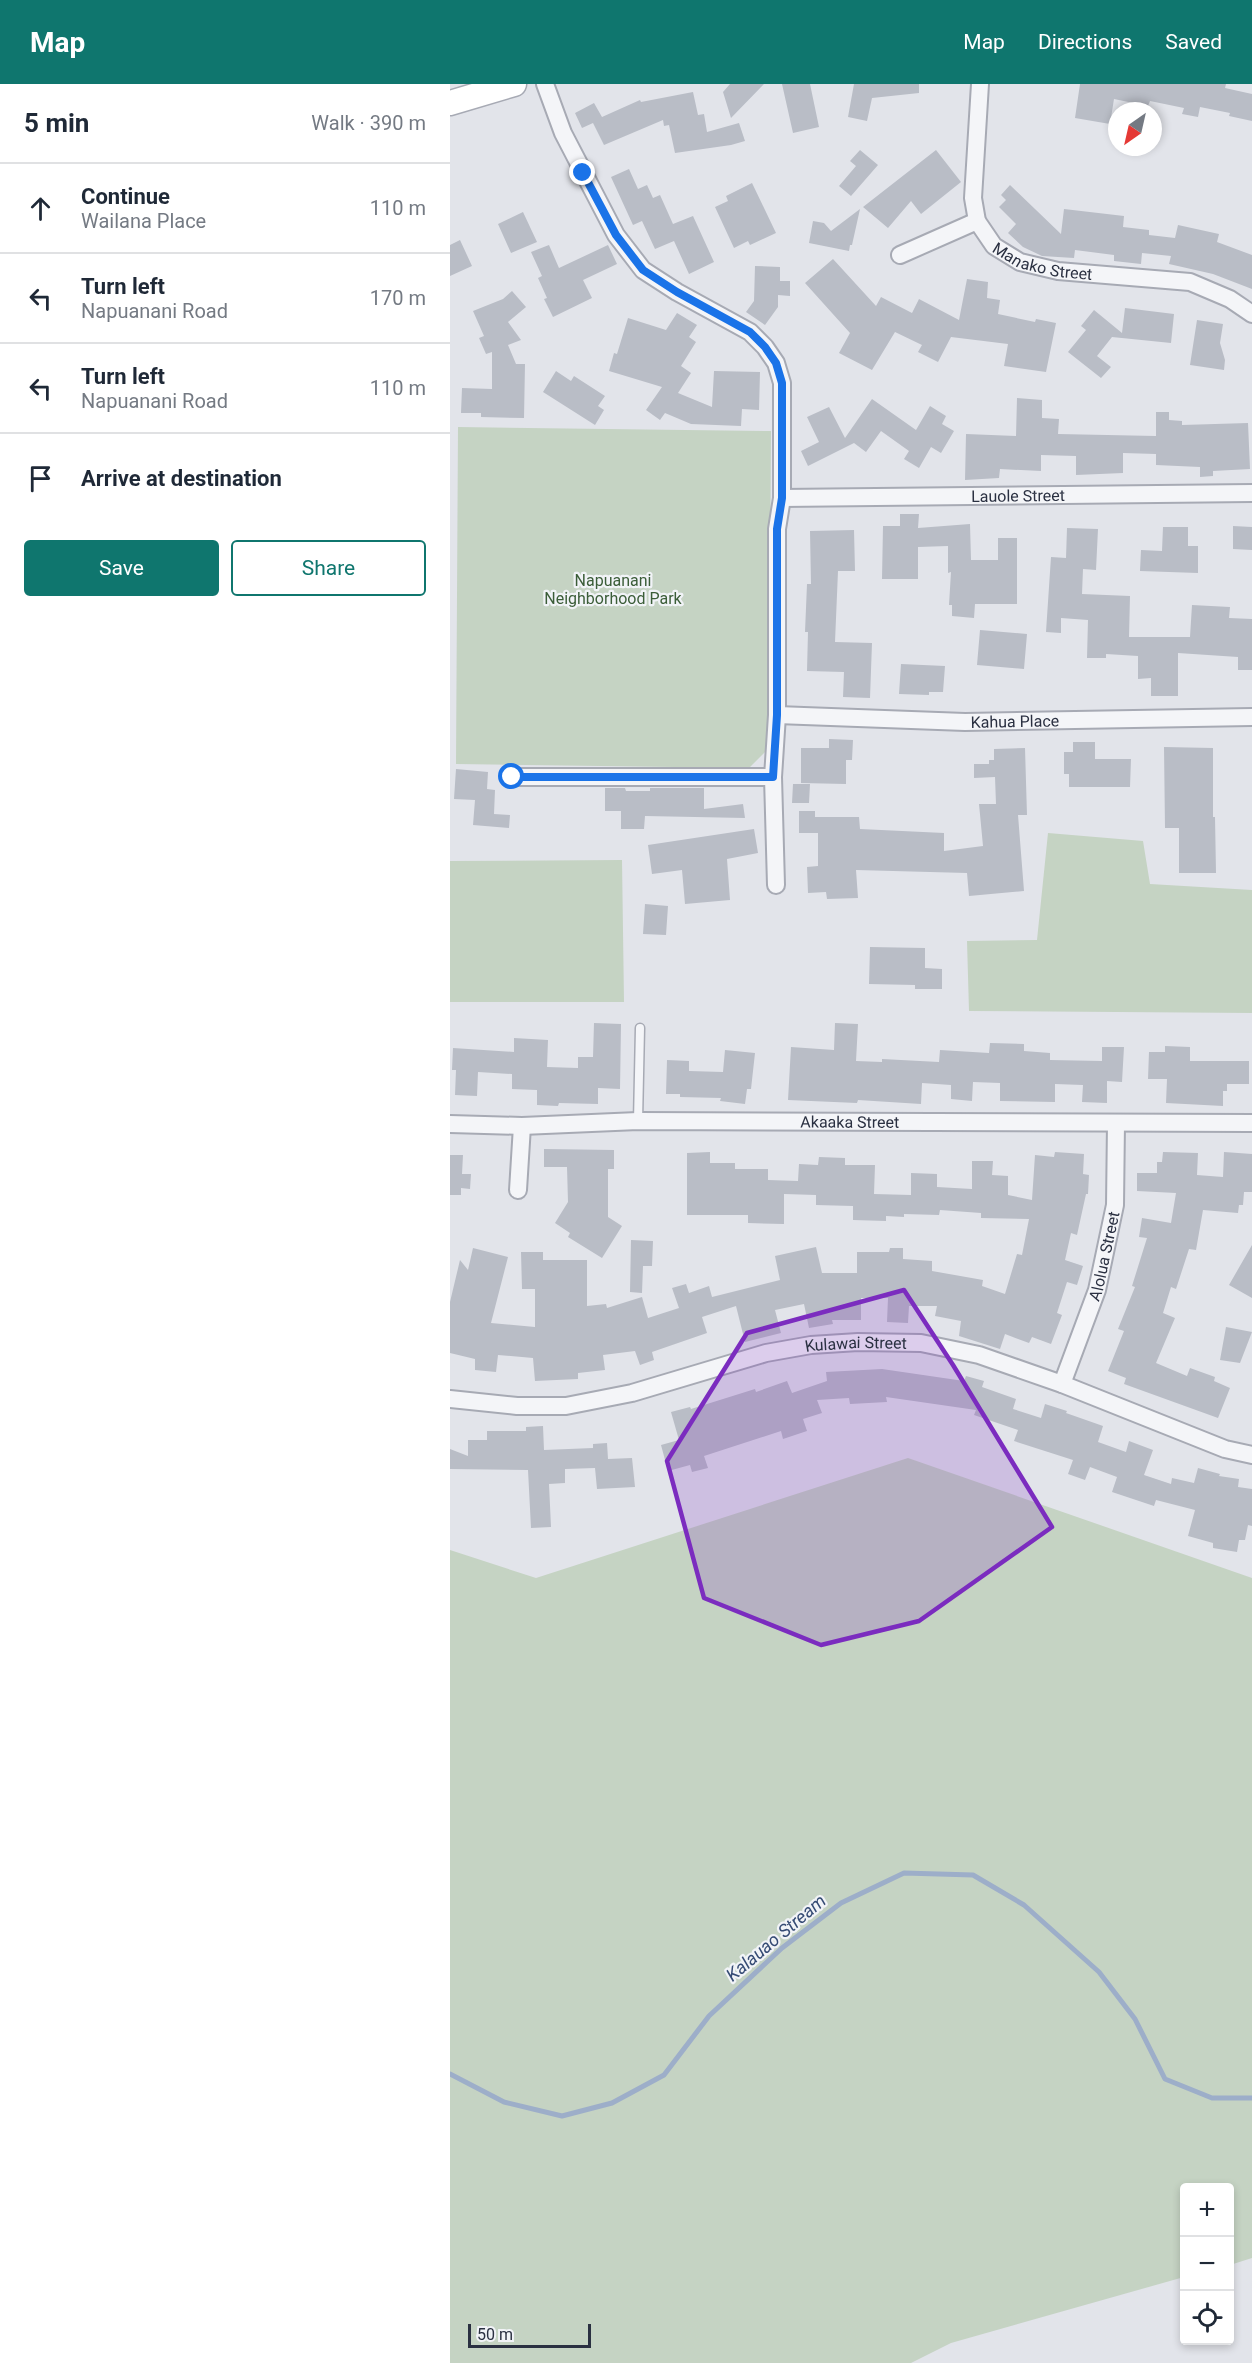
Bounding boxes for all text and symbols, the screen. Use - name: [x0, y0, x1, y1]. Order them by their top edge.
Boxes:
- text: Map: [30, 26, 85, 59]
- text: Map: [963, 30, 1005, 54]
- text: Directions: [1038, 30, 1132, 54]
- text: Saved: [1165, 30, 1222, 54]
- north arrow: [1108, 102, 1162, 156]
- text: 5 min: [24, 108, 89, 138]
- text: Walk · 390 m: [311, 111, 426, 135]
- route end: [569, 159, 595, 185]
- text: Continue: [81, 184, 170, 209]
- icon: ahead: [24, 192, 57, 225]
- text: 110 m: [370, 196, 426, 220]
- text: Wailana Place: [81, 209, 206, 233]
- street label: Manako Street: [989, 239, 1093, 284]
- text: Turn left: [81, 274, 165, 299]
- icon: left: [24, 282, 57, 315]
- text: 170 m: [370, 286, 426, 310]
- text: Napuanani Road: [81, 299, 228, 323]
- text: Turn left: [81, 364, 165, 389]
- icon: left: [24, 372, 57, 405]
- text: 110 m: [370, 376, 426, 400]
- text: Napuanani Road: [81, 389, 228, 413]
- icon: arrive: [24, 462, 57, 495]
- text: Arrive at destination: [81, 466, 282, 491]
- street label: Lauole Street: [971, 486, 1065, 506]
- button: Save: [24, 540, 219, 596]
- button: Share: [231, 540, 426, 596]
- park label: Napuanani Neighborhood Park: [544, 571, 683, 608]
- street label: Kahua Place: [970, 711, 1059, 732]
- route start: [498, 763, 524, 789]
- street label: Akaaka Street: [800, 1113, 899, 1132]
- street label: Alolua Street: [1085, 1210, 1123, 1304]
- street label: Kulawai Street: [803, 1333, 907, 1356]
- water label: Kalauao Stream: [722, 1890, 830, 1985]
- map controls: [1180, 2183, 1234, 2345]
- button: +: [1180, 2183, 1234, 2237]
- button: −: [1180, 2237, 1234, 2291]
- button: locate: [1180, 2291, 1234, 2345]
- scale bar: [468, 2321, 591, 2348]
- text: 50 m: [477, 2325, 513, 2344]

